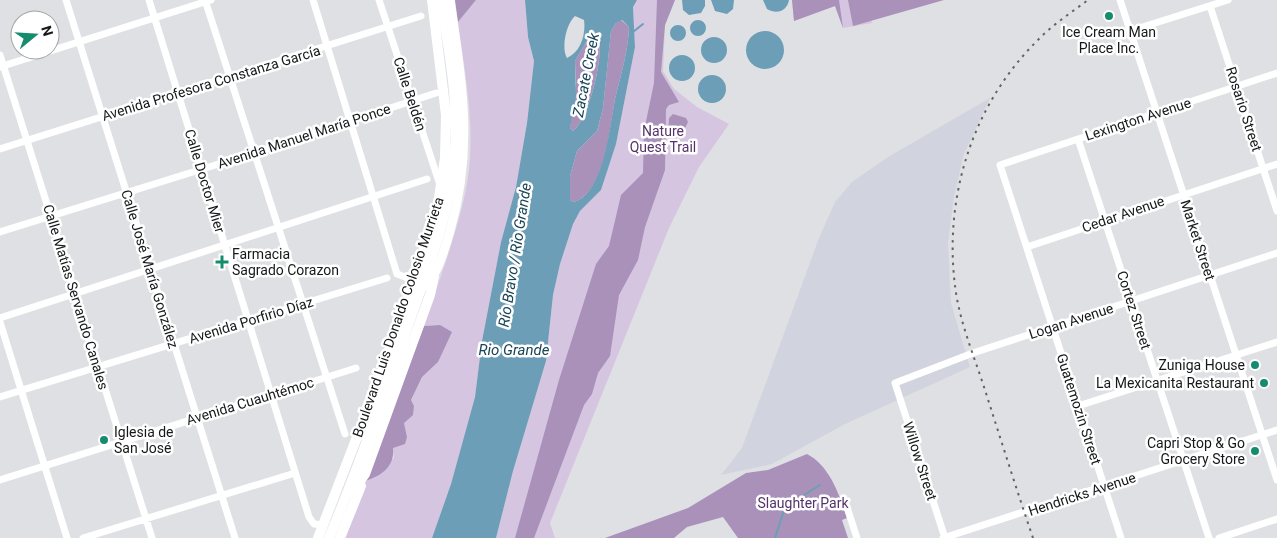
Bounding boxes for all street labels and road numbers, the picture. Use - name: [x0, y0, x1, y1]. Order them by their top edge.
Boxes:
- street label: Avenida Profesora Constanza García: [100, 42, 322, 124]
- street label: Calle Beldén: [390, 55, 430, 133]
- street label: Rosario Street: [1223, 65, 1265, 154]
- street label: Lexington Avenue: [1083, 94, 1193, 144]
- street label: Avenida Manuel María Ponce: [215, 100, 393, 172]
- street label: Calle Doctor Mier: [182, 127, 228, 235]
- street label: Calle José María González: [118, 188, 182, 350]
- street label: Cedar Avenue: [1080, 192, 1166, 236]
- street label: Boulevard Luis Donaldo Colosio Murrieta: [349, 195, 447, 439]
- street label: Market Street: [1177, 198, 1219, 283]
- street label: Calle Matías Servando Canales: [40, 202, 112, 392]
- street label: Cortez Street: [1114, 269, 1154, 352]
- street label: Avenida Porfirio Díaz: [187, 293, 315, 347]
- street label: Logan Avenue: [1027, 300, 1115, 342]
- street label: Guatemozin Street: [1054, 352, 1105, 467]
- street label: Avenida Cuauhtémoc: [184, 374, 316, 428]
- street label: Willow Street: [900, 420, 940, 503]
- street label: Hendricks Avenue: [1026, 469, 1138, 519]

